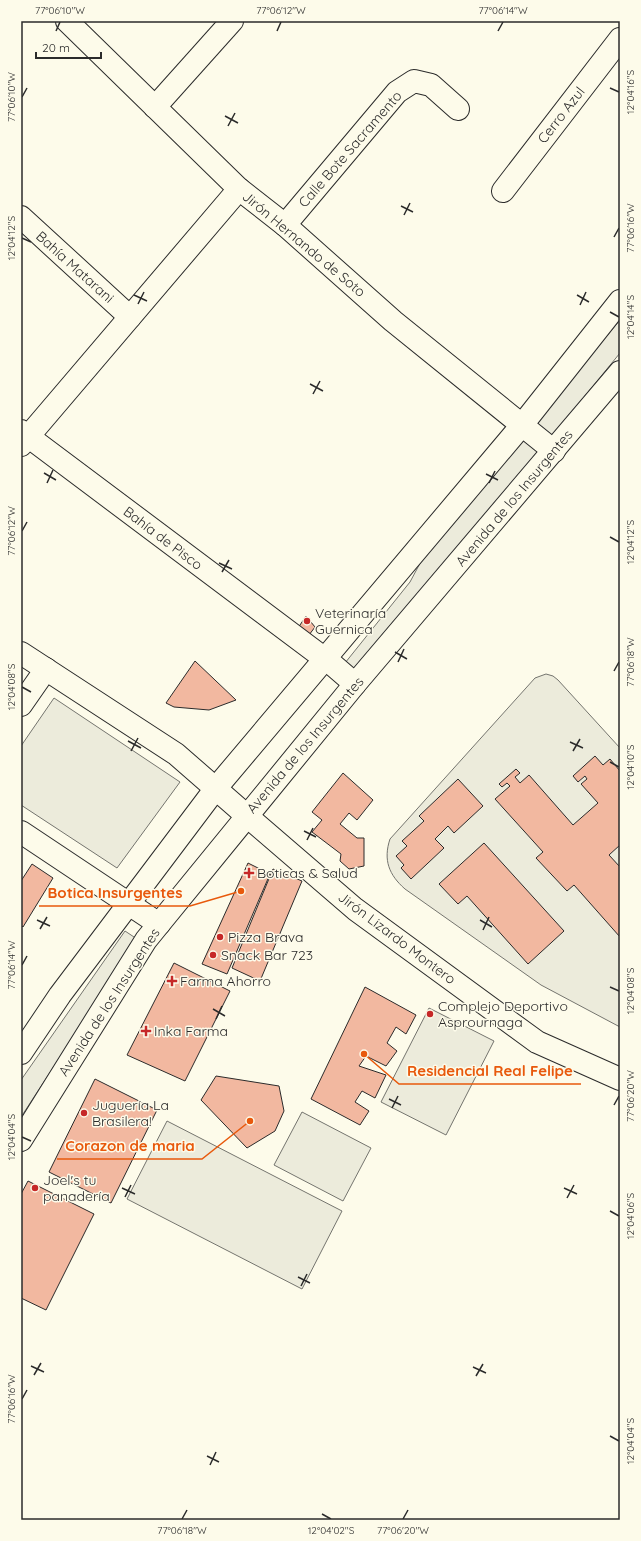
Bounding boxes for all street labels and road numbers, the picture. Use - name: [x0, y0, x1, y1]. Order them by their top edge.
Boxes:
- street label: Cerro Azul: [533, 83, 589, 147]
- street label: Calle Bote Sacramento: [294, 87, 406, 211]
- street label: Jirón Hernando de Soto: [239, 187, 369, 301]
- street label: Bahía Matarani: [32, 227, 118, 307]
- street label: Avenida de los Insurgentes: [452, 426, 576, 570]
- street label: Bahía de Pisco: [120, 502, 206, 574]
- street label: Avenida de los Insurgentes: [243, 673, 367, 817]
- street label: Jirón Lizardo Montero: [335, 888, 459, 988]
- street label: Avenida de los Insurgentes: [54, 925, 164, 1079]

